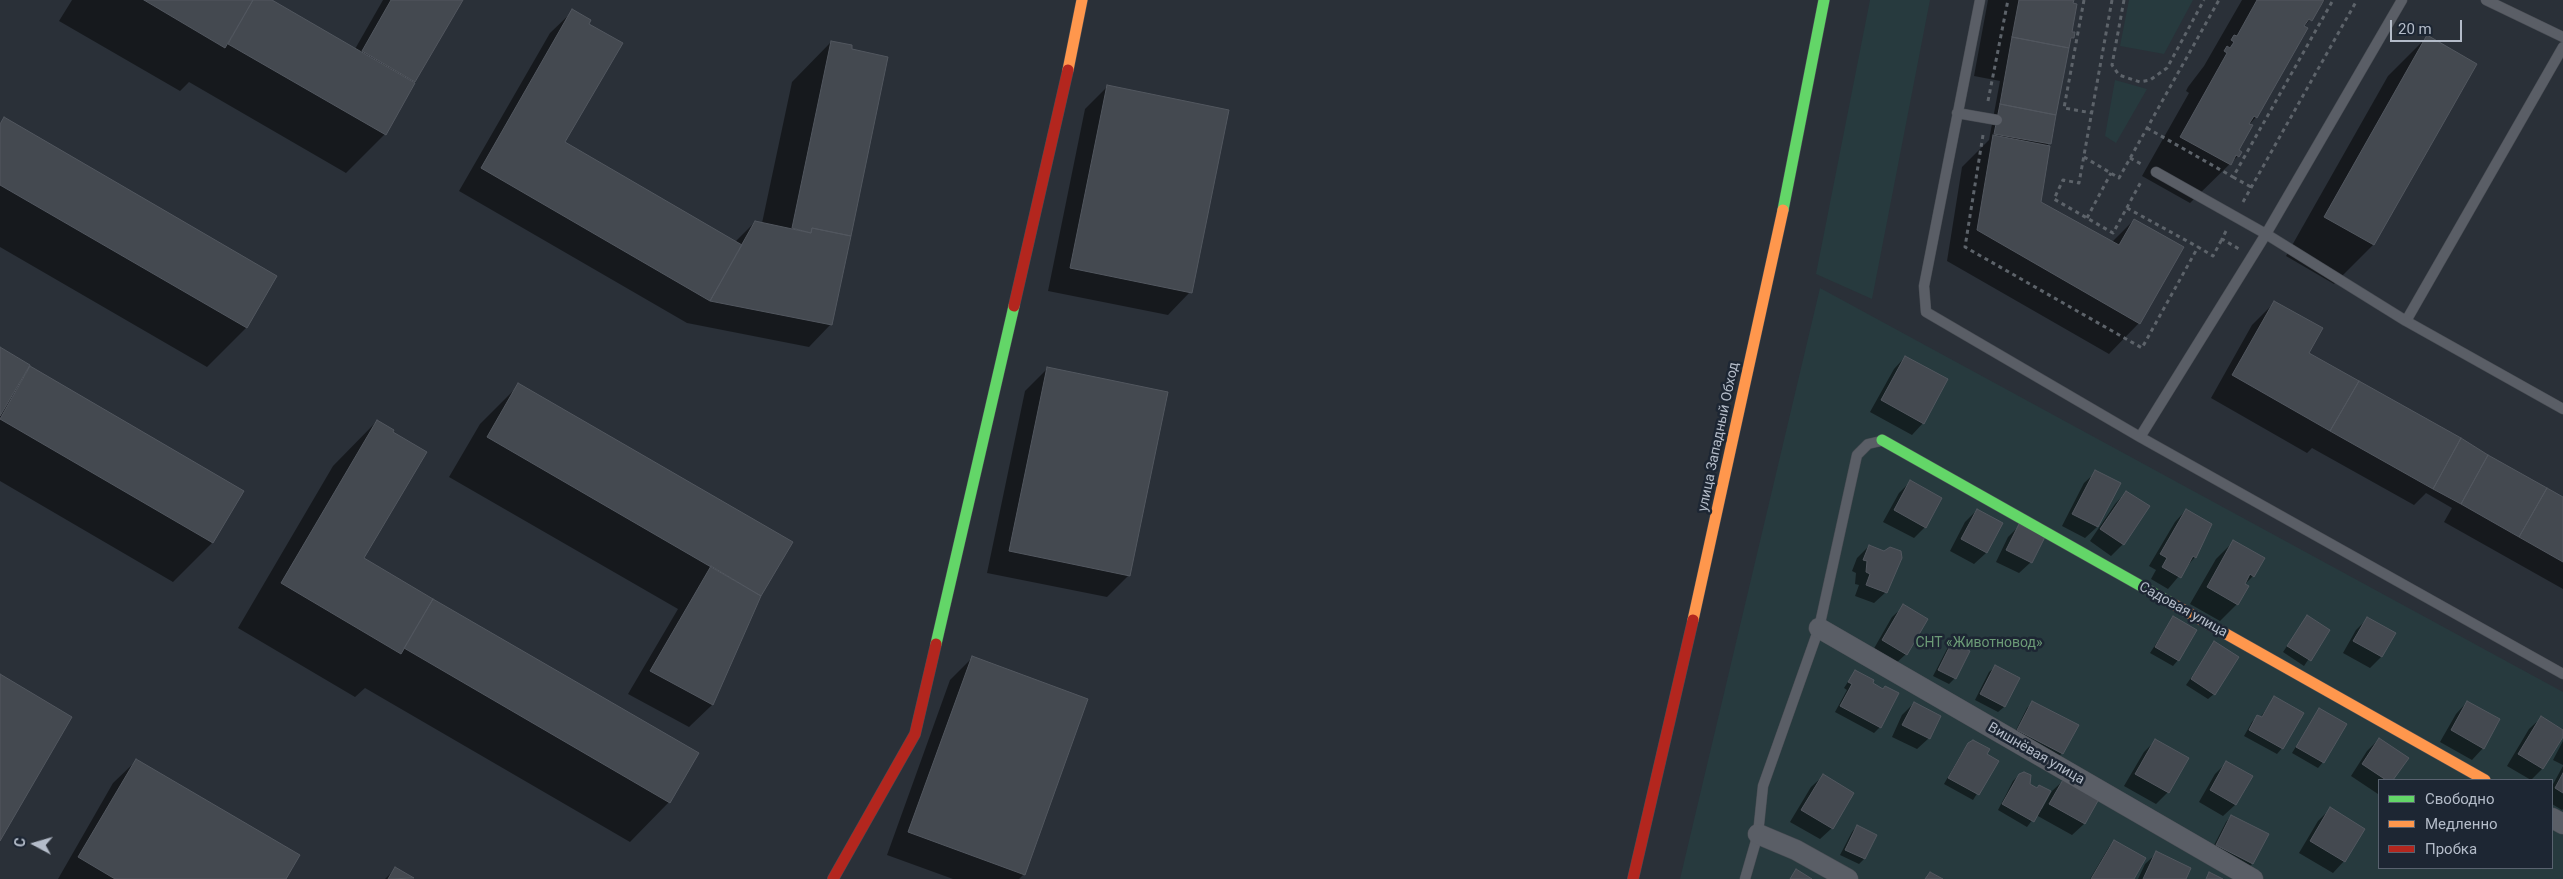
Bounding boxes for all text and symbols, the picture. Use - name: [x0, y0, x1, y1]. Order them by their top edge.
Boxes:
- scale bar: [2393, 10, 2466, 42]
- text: 20 m: [2398, 20, 2432, 38]
- street label: улица Западный Обход: [1695, 361, 1743, 513]
- street label: Садовая улица: [2136, 579, 2230, 641]
- park label: СНТ «Животновод»: [1915, 635, 2043, 651]
- street label: Вишнёвая улица: [1985, 720, 2087, 788]
- legend: [2378, 779, 2553, 869]
- text: Свободно: [2425, 790, 2494, 808]
- text: Медленно: [2425, 815, 2498, 833]
- north arrow: [10, 819, 60, 869]
- text: С: [12, 837, 29, 848]
- text: Пробка: [2425, 840, 2477, 858]

